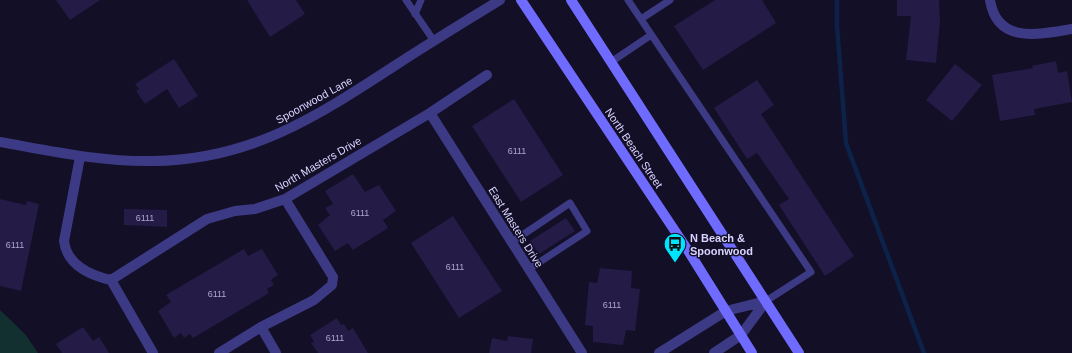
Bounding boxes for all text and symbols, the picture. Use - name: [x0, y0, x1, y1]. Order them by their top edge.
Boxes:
- street label: Spoonwood Lane: [274, 74, 354, 126]
- street label: North Beach Street: [603, 106, 665, 190]
- street label: North Masters Drive: [273, 134, 363, 194]
- house number: 6111: [508, 146, 526, 156]
- street label: East Masters Drive: [486, 184, 546, 270]
- house number: 6111: [351, 208, 369, 218]
- house number: 6111: [136, 213, 154, 223]
- bus stop icon: N Beach & Spoonwood: [662, 231, 688, 264]
- place label: N Beach & Spoonwood: [690, 232, 753, 257]
- house number: 6111: [6, 240, 24, 250]
- house number: 6111: [446, 262, 464, 272]
- house number: 6111: [208, 289, 226, 299]
- house number: 6111: [603, 300, 621, 310]
- house number: 6111: [326, 333, 344, 343]

